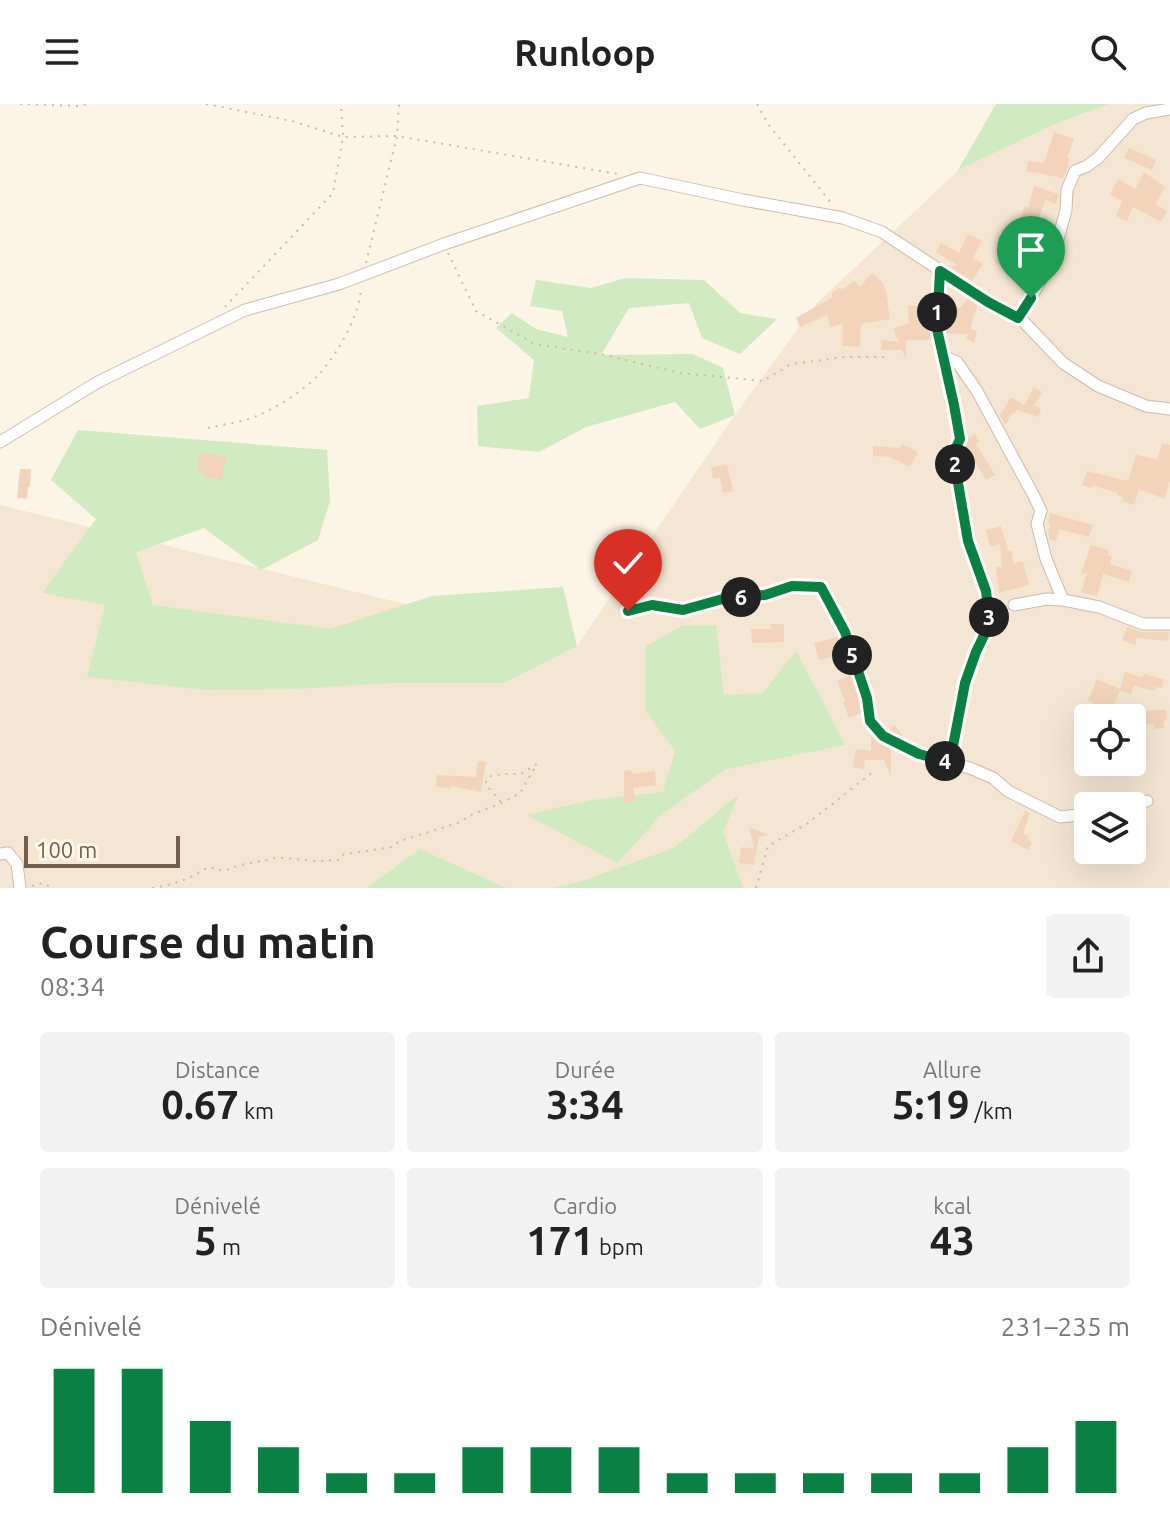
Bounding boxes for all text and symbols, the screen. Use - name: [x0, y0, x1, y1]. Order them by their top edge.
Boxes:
- icon: menu: [40, 30, 84, 74]
- icon: search: [1086, 30, 1130, 74]
- text: Runloop: [514, 32, 656, 73]
- pin: [997, 216, 1065, 298]
- icon: arrive: [1009, 228, 1053, 272]
- pin: 1: [917, 292, 957, 332]
- text: 1: [931, 299, 943, 324]
- pin: 2: [935, 444, 975, 484]
- text: 2: [949, 451, 961, 476]
- pin: [594, 529, 662, 611]
- icon: check: [606, 541, 650, 585]
- pin: 6: [721, 577, 761, 617]
- text: 6: [735, 584, 747, 609]
- pin: 3: [969, 597, 1009, 637]
- text: 3: [983, 604, 995, 629]
- pin: 5: [832, 635, 872, 675]
- text: 5: [846, 642, 858, 667]
- map controls: [1074, 704, 1146, 864]
- button: locate: [1074, 704, 1146, 776]
- pin: 4: [925, 741, 965, 781]
- text: 4: [939, 748, 951, 773]
- button: layers: [1074, 792, 1146, 864]
- scale bar: [24, 832, 180, 868]
- text: 100 m: [36, 837, 97, 862]
- button: share: [1046, 914, 1130, 998]
- text: Course du matin: [40, 917, 376, 966]
- text: 08:34: [40, 972, 105, 1001]
- text: Distance: [175, 1057, 260, 1082]
- text: Durée: [555, 1057, 615, 1082]
- text: Allure: [923, 1057, 982, 1082]
- text: 0.67: [161, 1082, 239, 1127]
- text: 3:34: [546, 1082, 624, 1127]
- text: 5:19: [892, 1082, 969, 1127]
- text: km: [239, 1098, 274, 1123]
- text: /km: [969, 1098, 1013, 1123]
- text: Dénivelé: [175, 1193, 261, 1218]
- text: Cardio: [553, 1193, 617, 1218]
- text: kcal: [933, 1193, 971, 1218]
- text: 5: [194, 1218, 217, 1263]
- text: 171: [526, 1218, 594, 1263]
- text: 43: [930, 1218, 975, 1263]
- text: m: [217, 1234, 241, 1259]
- text: bpm: [594, 1234, 644, 1259]
- text: Dénivelé: [40, 1312, 142, 1341]
- text: 231–235 m: [1001, 1312, 1130, 1341]

